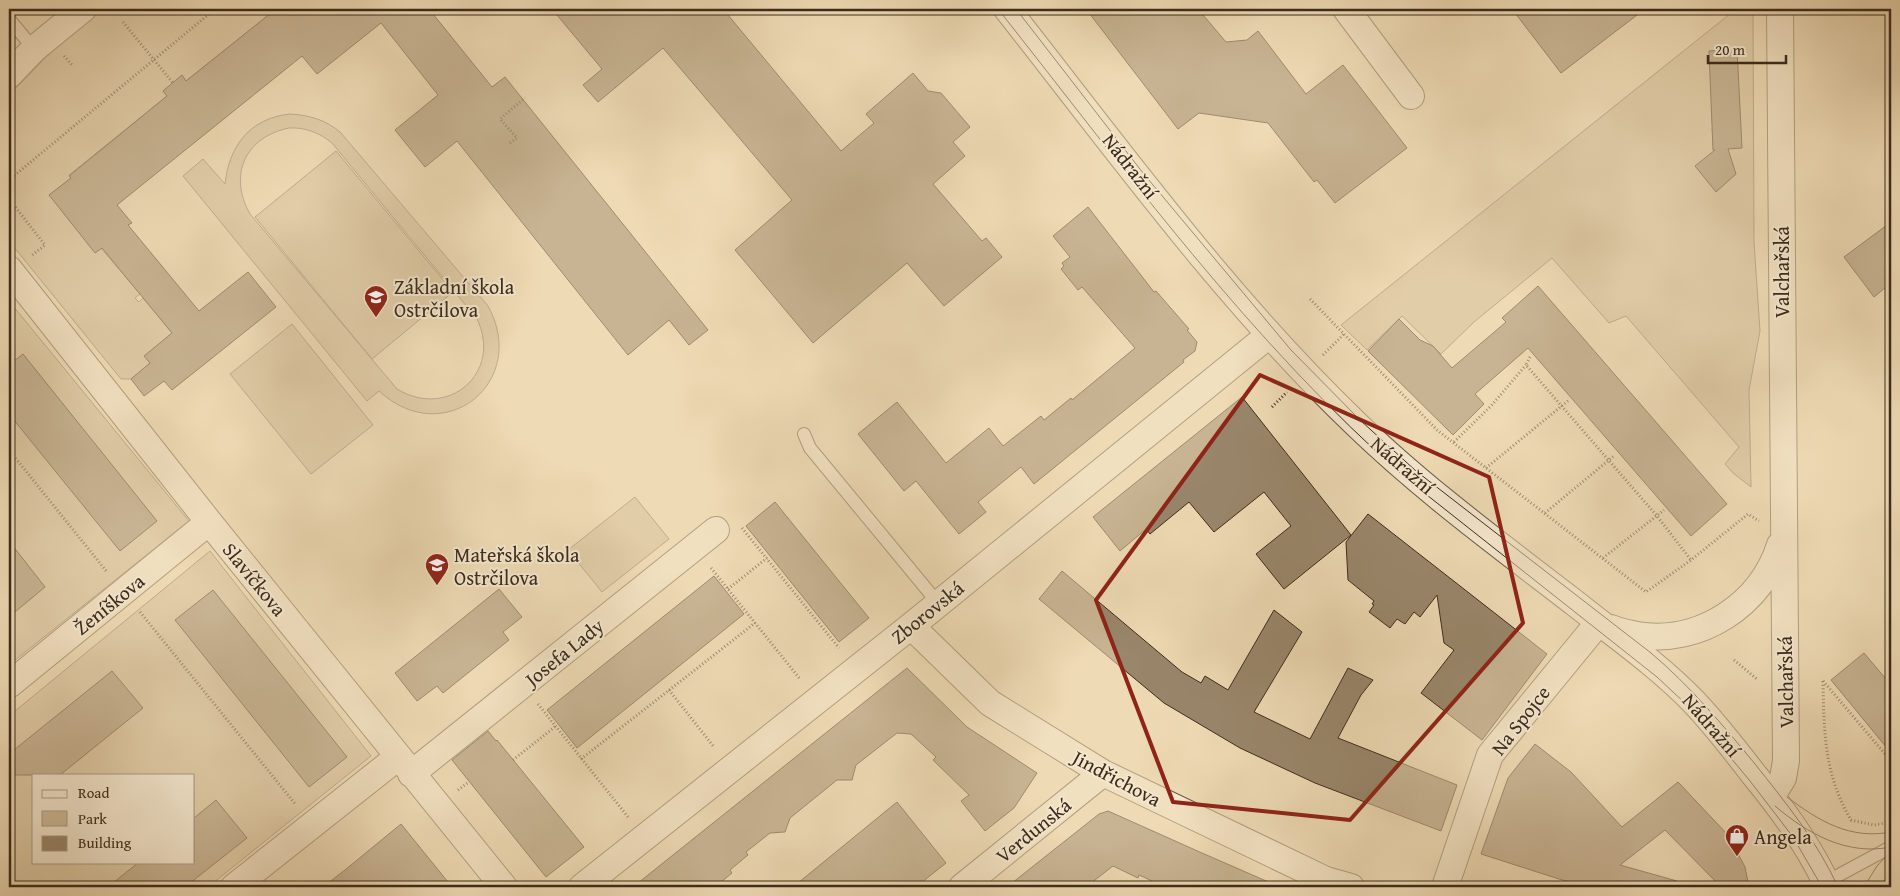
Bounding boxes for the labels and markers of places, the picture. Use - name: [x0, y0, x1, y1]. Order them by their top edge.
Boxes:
- place label: Základní škola Ostrčilova: [394, 272, 515, 324]
- school or university icon: Základní škola Ostrčilova: [363, 284, 389, 318]
- place label: Mateřská škola Ostrčilova: [454, 540, 580, 592]
- school or university icon: Mateřská škola Ostrčilova: [424, 552, 450, 586]
- place label: Angela: [1754, 822, 1812, 851]
- shop icon: Angela: [1724, 823, 1750, 857]

